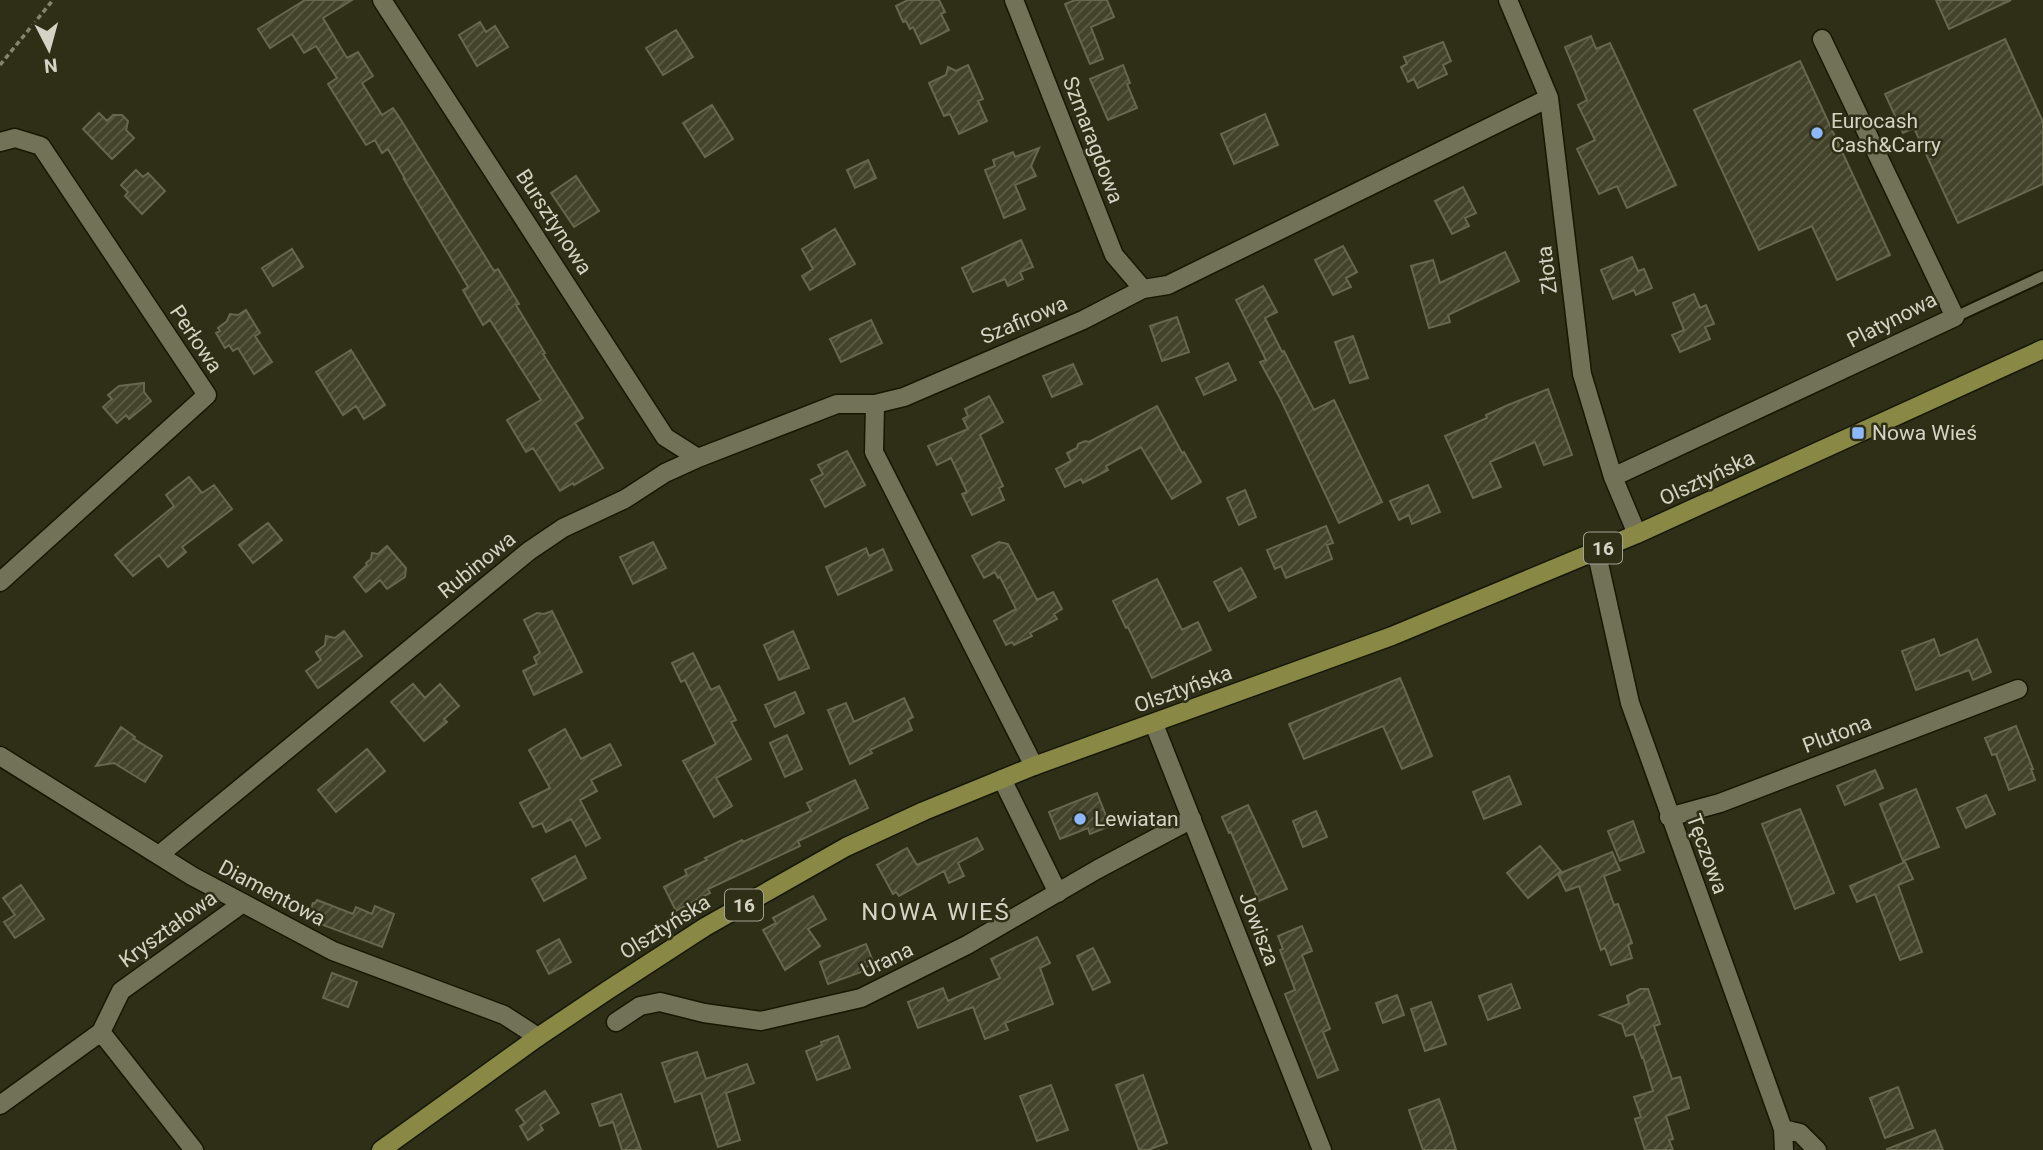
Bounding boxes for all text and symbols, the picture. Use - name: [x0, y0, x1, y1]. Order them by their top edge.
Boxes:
- north arrow: [14, 14, 84, 84]
- text: N: [43, 53, 59, 78]
- street label: Szmaragdowa: [1058, 73, 1128, 207]
- place label: Eurocash Cash&Carry: [1831, 109, 1941, 157]
- marker: Eurocash Cash&Carry: [1809, 125, 1825, 141]
- street label: Bursztynowa: [511, 165, 597, 279]
- street label: Złota: [1532, 244, 1562, 296]
- street label: Platynowa: [1843, 287, 1941, 353]
- street label: Szafirowa: [977, 291, 1071, 349]
- street label: Perłowa: [165, 301, 227, 377]
- place label: Nowa Wieś: [1872, 421, 1977, 445]
- marker: Nowa Wieś: [1850, 425, 1866, 441]
- street label: Olsztyńska: [1656, 446, 1758, 510]
- street label: Rubinowa: [434, 527, 520, 603]
- road number: 16: [1584, 533, 1622, 564]
- street label: Olsztyńska: [1131, 660, 1235, 718]
- street label: Plutona: [1799, 710, 1875, 758]
- place label: Lewiatan: [1094, 807, 1179, 831]
- marker: Lewiatan: [1072, 811, 1088, 827]
- street label: Tęczowa: [1682, 811, 1732, 897]
- street label: Diamentowa: [215, 855, 329, 931]
- street label: Kryształowa: [114, 886, 222, 972]
- street label: Jowisza: [1234, 889, 1284, 969]
- street label: Olsztyńska: [615, 890, 715, 964]
- road number: 16: [725, 890, 763, 920]
- district label: NOWA WIEŚ: [861, 898, 1011, 926]
- street label: Urana: [857, 937, 917, 983]

